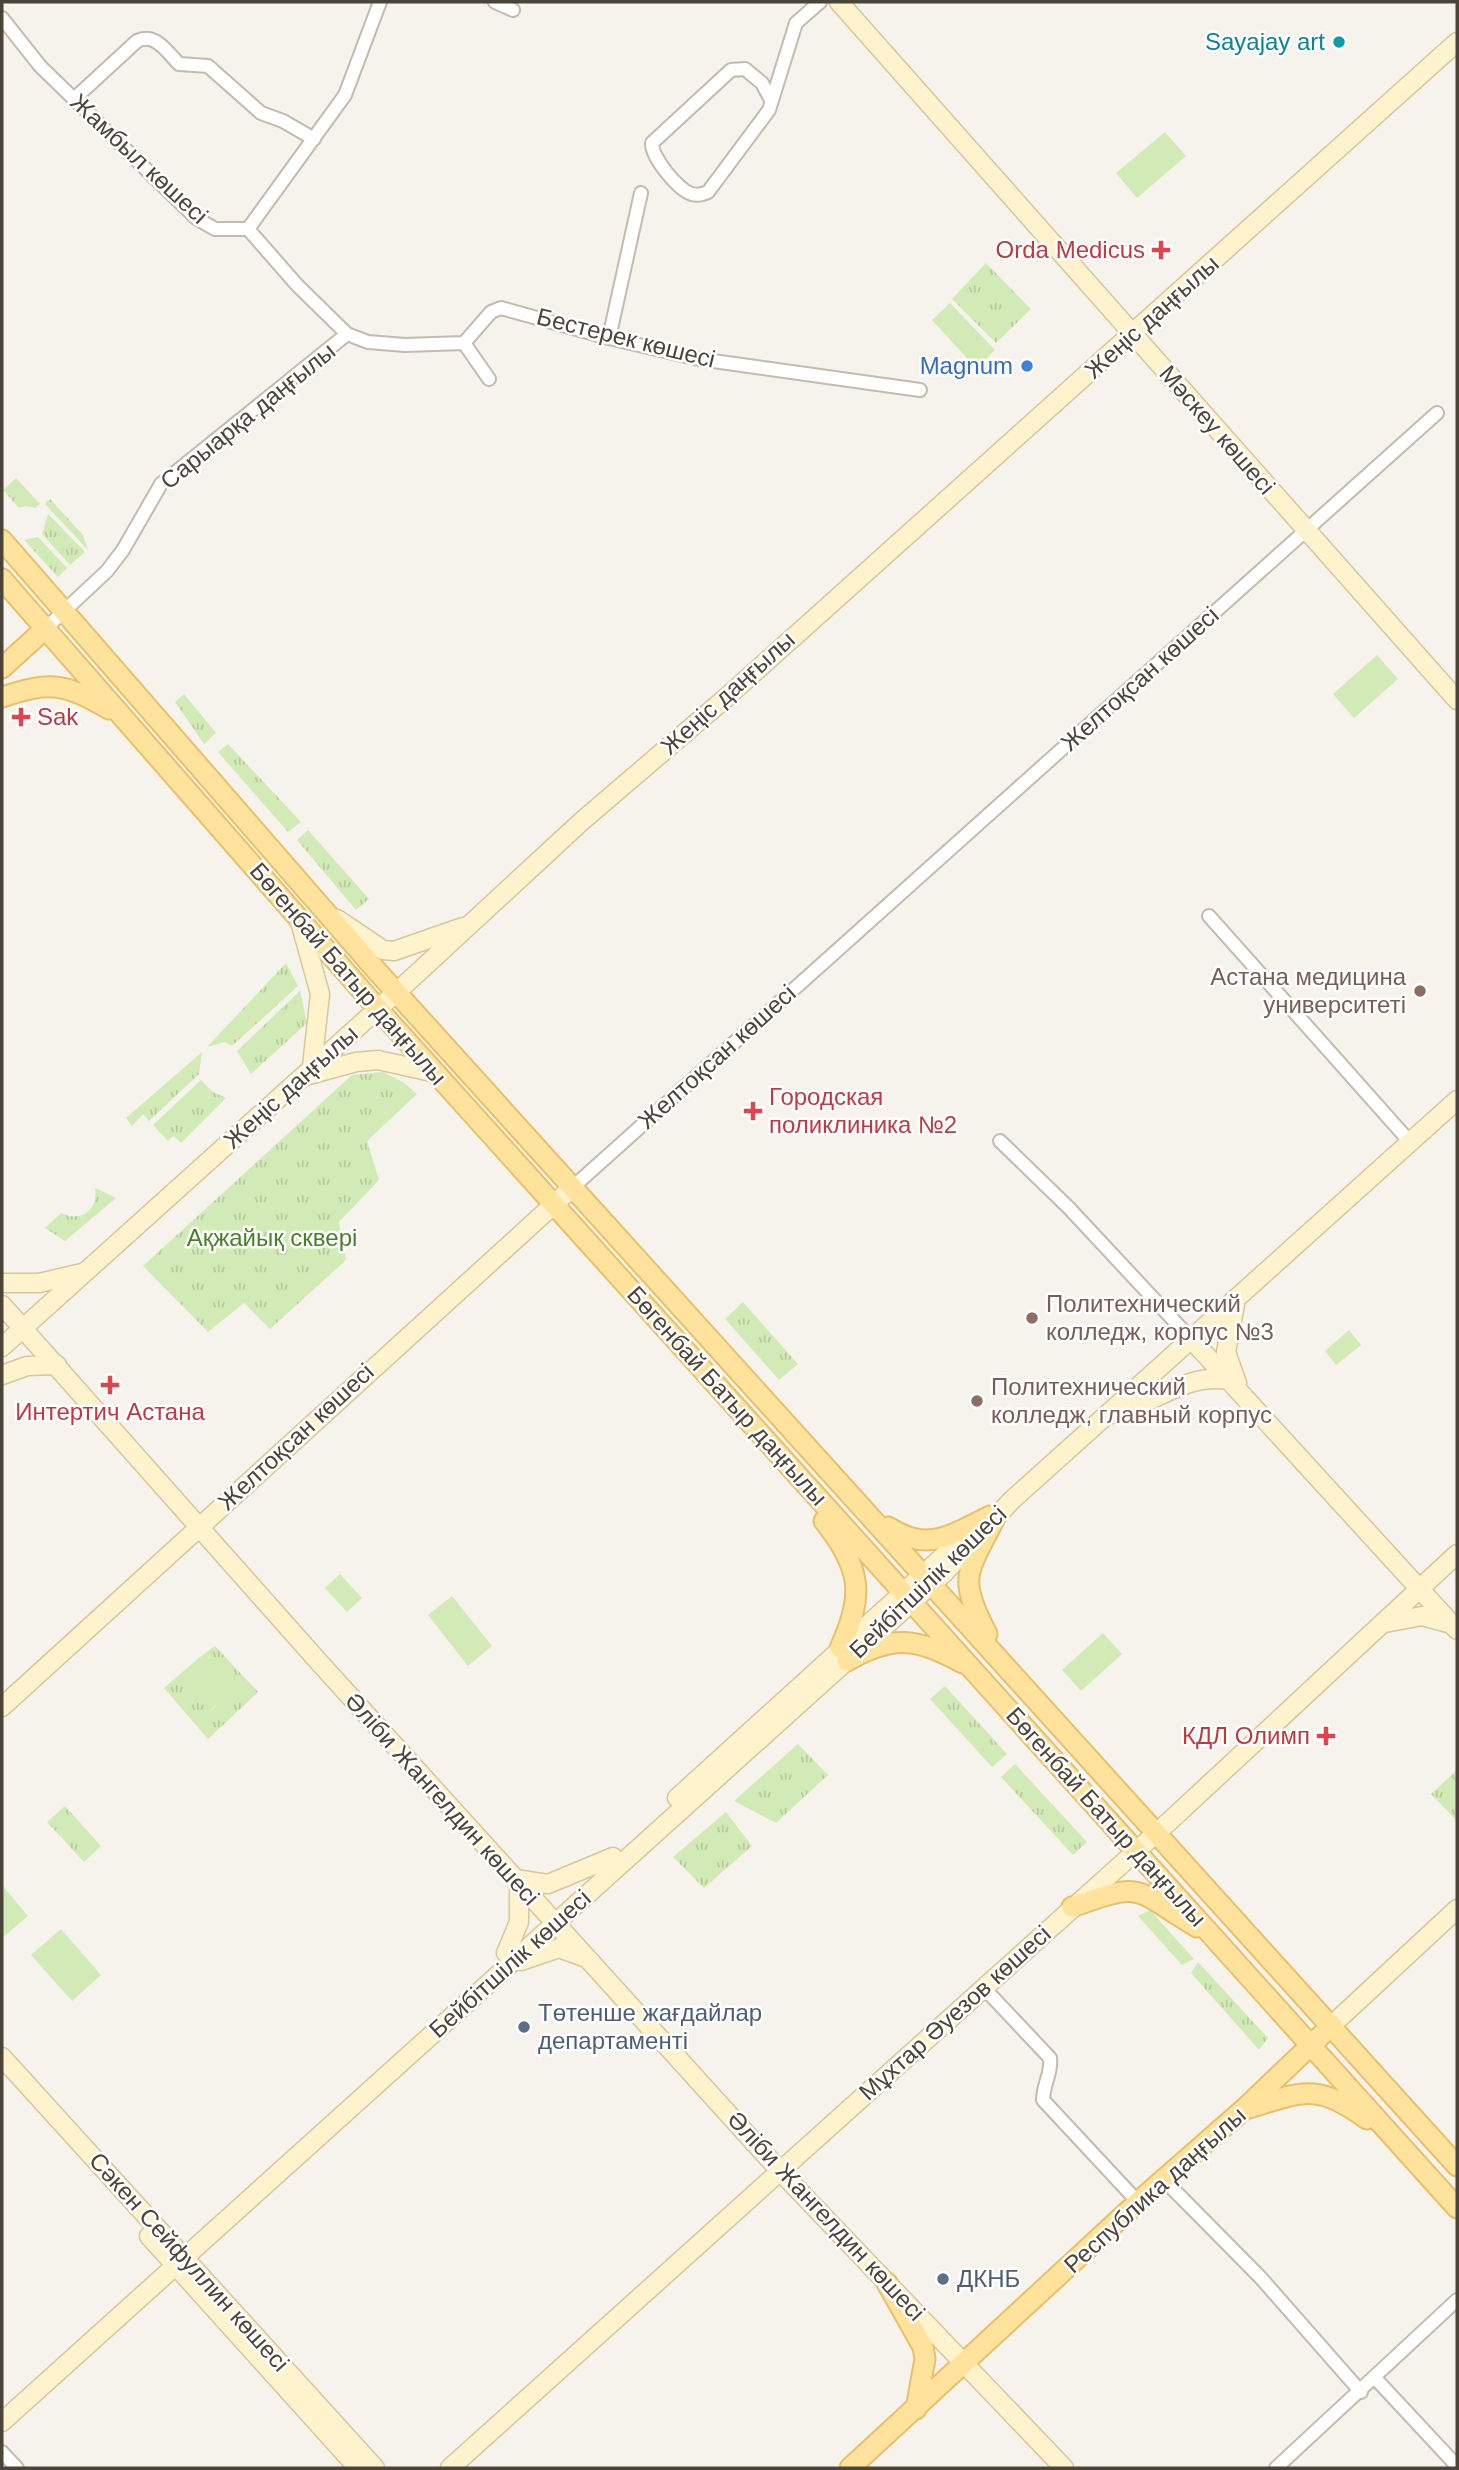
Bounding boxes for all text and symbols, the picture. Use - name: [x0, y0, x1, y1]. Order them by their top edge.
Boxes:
- place label: Sayajay аrt: [1205, 28, 1325, 55]
- marker: Sayajay аrt: [1331, 34, 1347, 50]
- street label: Жамбыл көшесі: [65, 88, 213, 229]
- place label: Orda Medicus: [996, 236, 1145, 263]
- marker: Orda Medicus: [1151, 240, 1171, 260]
- street label: Жеңіс даңғылы: [1079, 250, 1224, 384]
- street label: Бестерек көшесі: [534, 302, 718, 373]
- street label: Сарыарқа даңғылы: [155, 337, 340, 494]
- place label: Magnum: [920, 352, 1013, 379]
- marker: Magnum: [1019, 358, 1035, 374]
- street label: Мәскеу көшесі: [1154, 360, 1281, 500]
- street label: Желтоқсан көшесі: [1056, 601, 1224, 756]
- street label: Жеңіс даңғылы: [655, 626, 800, 760]
- place label: Sak: [37, 703, 79, 730]
- marker: Sak: [11, 707, 31, 727]
- street label: Бөгенбай Батыр даңғылы: [245, 857, 452, 1090]
- place label: Астана медицина университеті: [1210, 963, 1407, 1018]
- street label: Желтоқсан көшесі: [633, 979, 801, 1134]
- marker: Астана медицина университеті: [1412, 983, 1428, 999]
- street label: Жеңіс даңғылы: [218, 1020, 363, 1154]
- place label: Городская поликлиника №2: [769, 1083, 957, 1138]
- marker: Городская поликлиника №2: [743, 1101, 763, 1121]
- park label: Ақжайық сквері: [187, 1224, 357, 1251]
- street label: Бөгенбай Батыр даңғылы: [622, 1281, 833, 1511]
- place label: Политехнический колледж, корпус №3: [1046, 1290, 1274, 1345]
- marker: Политехнический колледж, корпус №3: [1024, 1310, 1040, 1326]
- street label: Желтоқсан көшесі: [213, 1358, 379, 1515]
- place label: Политехнический колледж, главный корпус: [991, 1373, 1272, 1428]
- marker: Интертич Астана: [100, 1375, 120, 1395]
- marker: Политехнический колледж, главный корпус: [969, 1393, 985, 1409]
- place label: Интертич Астана: [15, 1398, 205, 1425]
- street label: Бейбітшілік көшесі: [844, 1500, 1012, 1663]
- street label: Әліби Жангелдин көшесі: [340, 1687, 545, 1910]
- street label: Бөгенбай Батыр даңғылы: [1001, 1702, 1212, 1932]
- place label: КДЛ Олимп: [1182, 1722, 1310, 1749]
- marker: КДЛ Олимп: [1316, 1726, 1336, 1746]
- street label: Бейбітшілік көшесі: [424, 1884, 596, 2043]
- street label: Мұхтар Әуезов көшесі: [854, 1920, 1056, 2106]
- place label: Төтенше жағдайлар департаменті: [538, 1999, 762, 2054]
- marker: Төтенше жағдайлар департаменті: [516, 2019, 532, 2035]
- street label: Республика даңғылы: [1058, 2101, 1251, 2278]
- street label: Әліби Жангелдин көшесі: [722, 2105, 930, 2326]
- street label: Сәкен Сейфуллин көшесі: [84, 2147, 295, 2377]
- place label: ДКНБ: [957, 2265, 1020, 2292]
- marker: ДКНБ: [935, 2271, 951, 2287]

